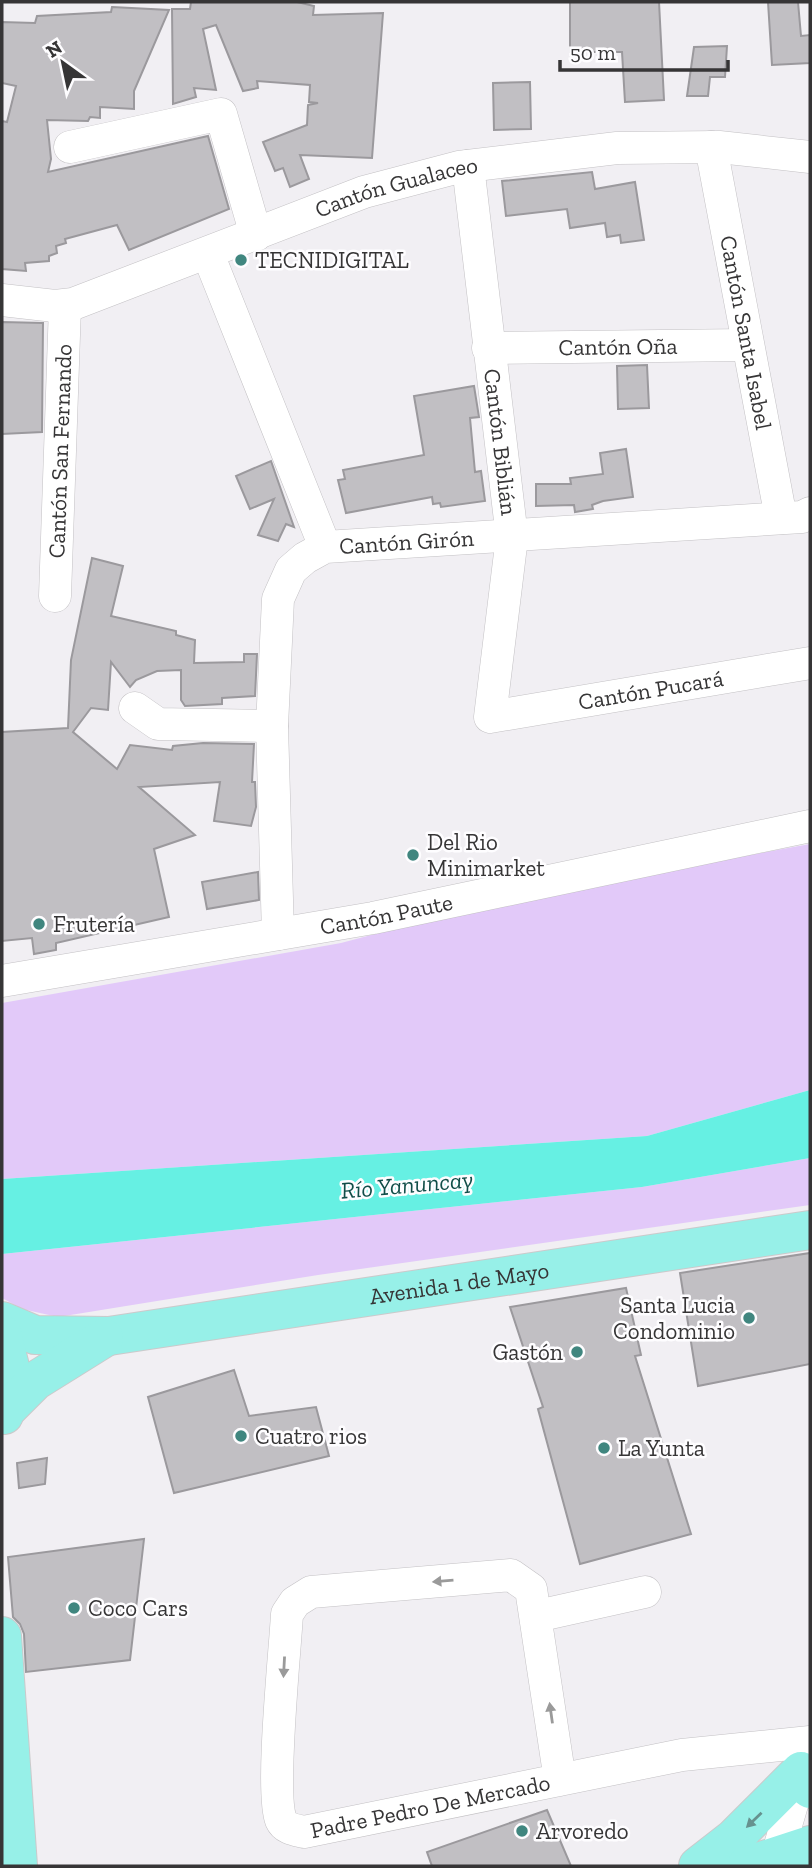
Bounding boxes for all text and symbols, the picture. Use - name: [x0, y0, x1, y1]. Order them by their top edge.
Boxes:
- north arrow: [28, 28, 98, 98]
- scale bar: [560, 28, 728, 72]
- text: N: [42, 36, 66, 63]
- text: 50 m: [570, 40, 616, 65]
- street label: Cantón Gualaceo: [311, 151, 479, 224]
- street label: Cantón Santa Isabel: [714, 233, 778, 432]
- place label: TECNIDIGITAL: [255, 246, 409, 274]
- marker: TECNIDIGITAL: [233, 252, 249, 268]
- street label: Cantón Oña: [558, 332, 678, 361]
- street label: Cantón San Fernando: [42, 343, 78, 559]
- street label: Cantón Biblián: [478, 367, 523, 517]
- street label: Cantón Girón: [338, 524, 475, 560]
- street label: Cantón Pucará: [576, 664, 725, 716]
- place label: Del Rio Minimarket: [427, 828, 545, 882]
- marker: Del Rio Minimarket: [405, 847, 421, 863]
- street label: Cantón Paute: [318, 888, 455, 941]
- place label: Frutería: [53, 910, 135, 938]
- marker: Frutería: [31, 916, 47, 932]
- water label: Río Yanuncay: [340, 1164, 474, 1205]
- street label: Avenida 1 de Mayo: [367, 1256, 551, 1310]
- place label: Santa Lucia Condominio: [613, 1291, 735, 1345]
- marker: Santa Lucia Condominio: [741, 1310, 757, 1326]
- place label: Gastón: [492, 1338, 563, 1366]
- marker: Gastón: [569, 1344, 585, 1360]
- place label: Cuatro rios: [255, 1422, 367, 1450]
- marker: Cuatro rios: [233, 1428, 249, 1444]
- place label: La Yunta: [618, 1434, 705, 1462]
- marker: La Yunta: [596, 1440, 612, 1456]
- one-way arrow: [432, 1576, 454, 1587]
- place label: Coco Cars: [88, 1594, 188, 1622]
- marker: Coco Cars: [66, 1600, 82, 1616]
- one-way arrow: [279, 1657, 290, 1679]
- one-way arrow: [545, 1701, 556, 1723]
- street label: Padre Pedro De Mercado: [308, 1768, 553, 1844]
- one-way arrow: [745, 1811, 762, 1828]
- place label: Arvoredo: [536, 1817, 629, 1845]
- marker: Arvoredo: [514, 1823, 530, 1839]

